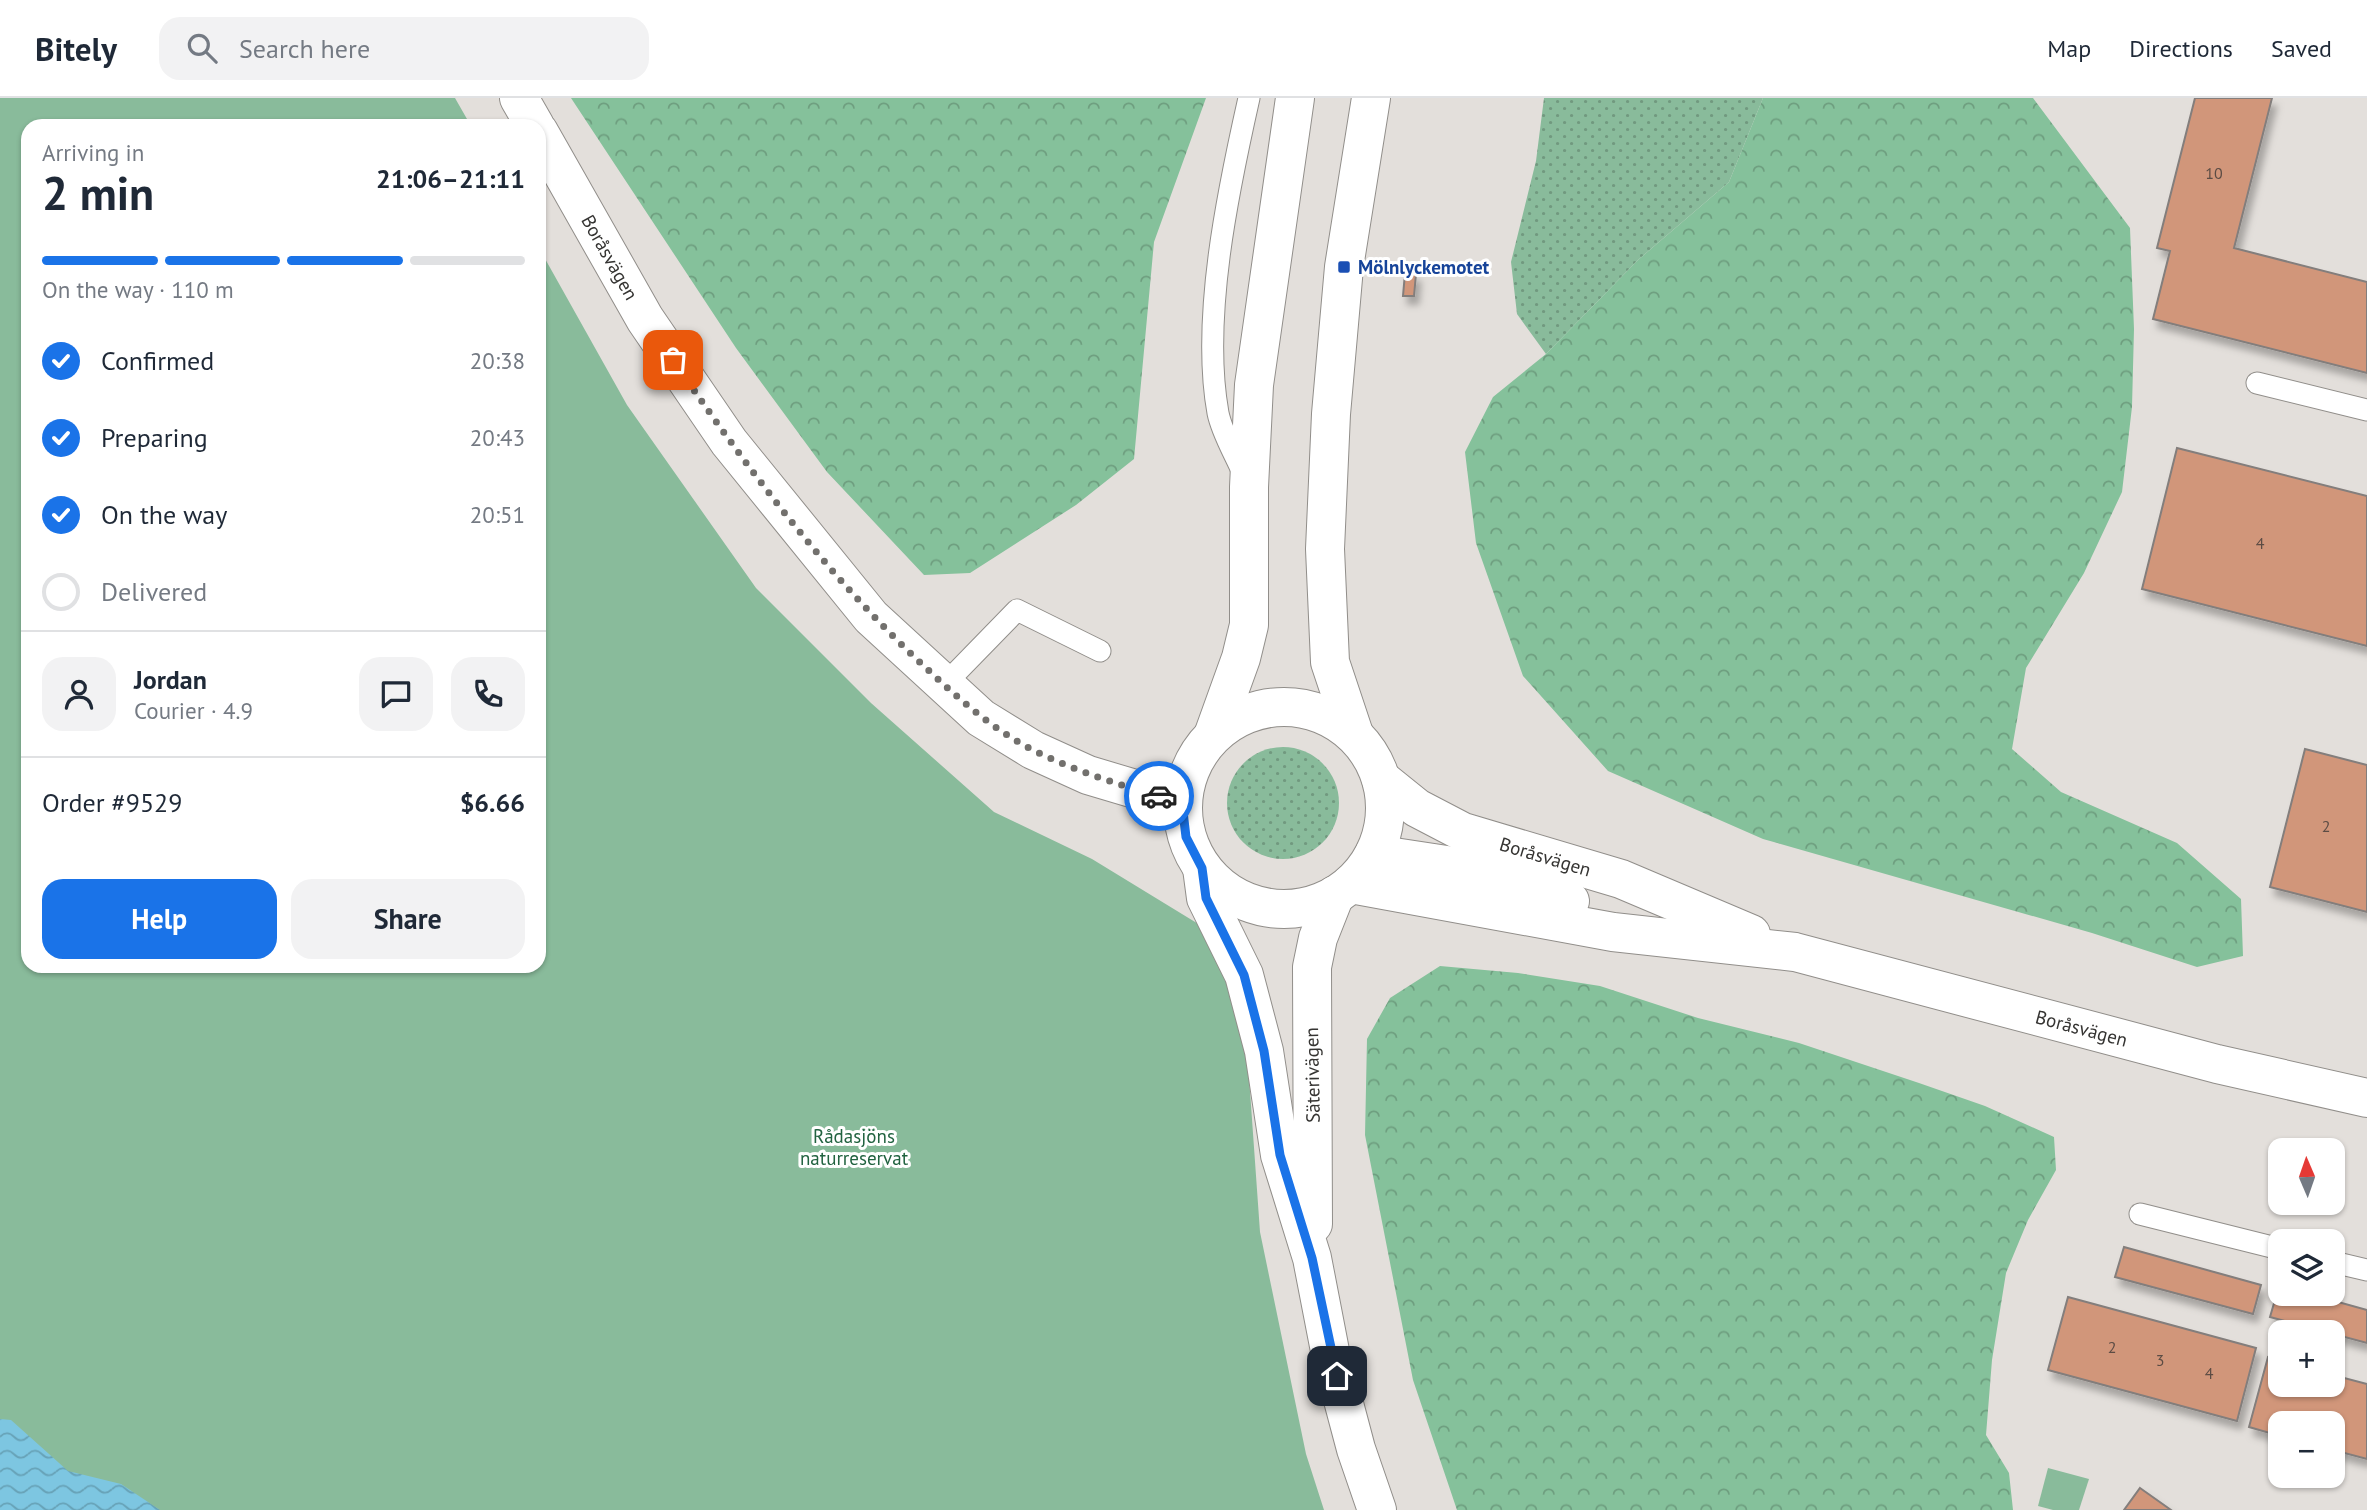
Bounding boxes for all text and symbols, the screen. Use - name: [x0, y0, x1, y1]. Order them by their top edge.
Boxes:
- search box: [159, 17, 649, 80]
- text: Bitely: [35, 27, 117, 70]
- icon: search: [183, 29, 221, 67]
- text: Search here: [239, 32, 370, 65]
- text: Map: [2047, 33, 2091, 64]
- text: Directions: [2129, 33, 2233, 64]
- text: Saved: [2271, 33, 2332, 64]
- text: Arriving in: [42, 138, 144, 167]
- text: 21:06–21:11: [376, 162, 525, 195]
- text: 2 min: [42, 163, 154, 223]
- house number: 10: [2205, 163, 2223, 183]
- street label: Boråsvägen: [576, 210, 644, 304]
- place label: Mölnlyckemotet: [1358, 255, 1490, 279]
- marker: Mölnlyckemotet: [1336, 259, 1352, 275]
- text: On the way · 110 m: [42, 275, 234, 304]
- pin: [643, 330, 703, 390]
- icon: bag: [654, 341, 692, 379]
- icon: check: [42, 342, 80, 380]
- text: Confirmed: [101, 344, 214, 377]
- text: 20:38: [470, 346, 525, 375]
- icon: check: [42, 419, 80, 457]
- text: Preparing: [101, 421, 208, 454]
- text: 20:43: [470, 423, 525, 452]
- icon: check: [42, 496, 80, 534]
- text: On the way: [101, 498, 227, 531]
- text: 20:51: [470, 500, 525, 529]
- house number: 4: [2256, 533, 2265, 553]
- text: Delivered: [101, 575, 207, 608]
- button: person: [42, 657, 116, 731]
- button: chat: [359, 657, 433, 731]
- button: phone: [451, 657, 525, 731]
- text: Jordan: [134, 663, 207, 696]
- text: Courier · 4.9: [134, 696, 253, 725]
- courier: [1124, 761, 1194, 831]
- icon: car: [1140, 777, 1178, 815]
- text: Order #9529: [42, 786, 182, 819]
- text: $6.66: [460, 786, 525, 819]
- house number: 2: [2322, 816, 2330, 836]
- street label: Boråsvägen: [1497, 832, 1594, 881]
- button: Help: [42, 879, 277, 959]
- button: Share: [291, 879, 525, 959]
- street label: Boråsvägen: [2033, 1004, 2130, 1052]
- street label: Säterivägen: [1299, 1027, 1325, 1123]
- park label: Rådasjöns naturreservat: [800, 1124, 909, 1170]
- north arrow: [2268, 1138, 2345, 1214]
- map controls: [2268, 1138, 2345, 1488]
- button: layers: [2268, 1229, 2345, 1306]
- button: +: [2268, 1320, 2345, 1397]
- house number: 2: [2108, 1337, 2116, 1357]
- pin: [1307, 1346, 1367, 1406]
- house number: 3: [2156, 1350, 2164, 1370]
- icon: home: [1318, 1357, 1356, 1395]
- house number: 4: [2205, 1363, 2214, 1383]
- button: −: [2268, 1411, 2345, 1488]

